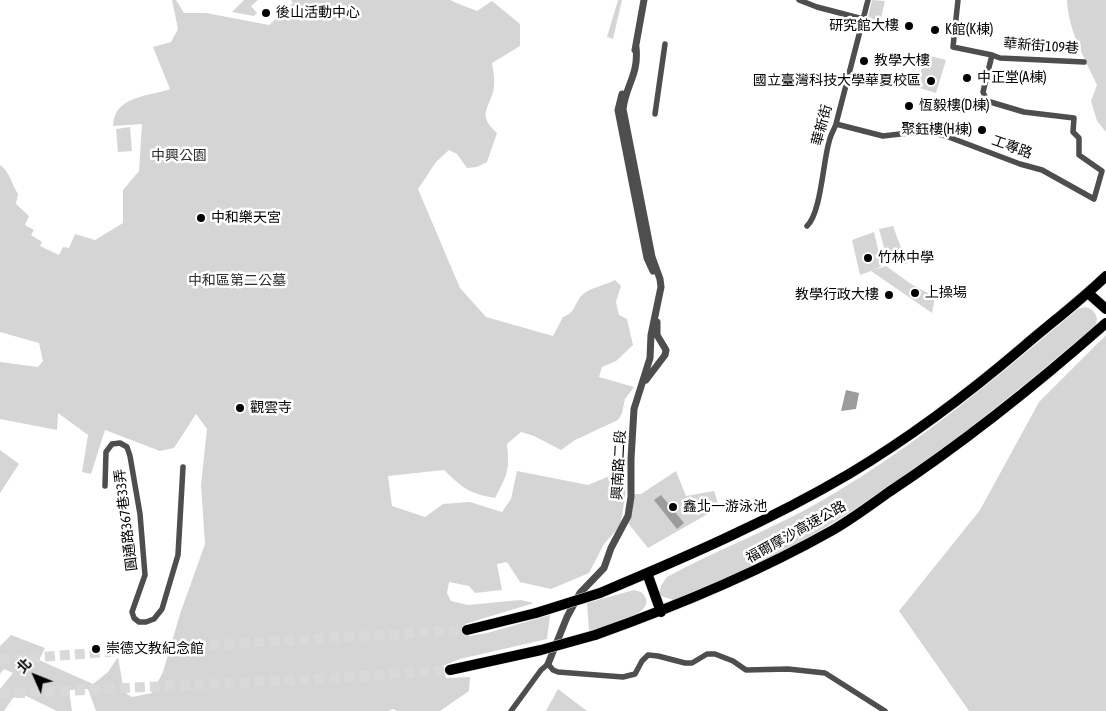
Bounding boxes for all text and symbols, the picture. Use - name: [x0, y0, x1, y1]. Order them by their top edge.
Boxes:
- place label: 後山活動中心: [276, 5, 360, 21]
- marker: 後山活動中心: [260, 7, 272, 19]
- place label: 研究館大樓: [829, 18, 899, 34]
- marker: 研究館大樓: [903, 20, 915, 32]
- place label: K館(K棟): [945, 22, 993, 38]
- marker: K館(K棟): [929, 24, 941, 36]
- street label: 華新街109巷: [1003, 35, 1079, 57]
- place label: 教學大樓: [874, 53, 930, 69]
- marker: 教學大樓: [858, 55, 870, 67]
- place label: 中正堂(A棟): [977, 70, 1047, 86]
- marker: 中正堂(A棟): [961, 72, 973, 84]
- place label: 國立臺灣科技大學華夏校區: [753, 73, 921, 89]
- marker: 國立臺灣科技大學華夏校區: [925, 75, 937, 87]
- place label: 恆毅樓(D棟): [919, 98, 990, 114]
- marker: 恆毅樓(D棟): [903, 100, 915, 112]
- street label: 華新街: [808, 103, 836, 147]
- place label: 聚鈺樓(H棟): [901, 122, 972, 138]
- marker: 聚鈺樓(H棟): [976, 124, 988, 136]
- street label: 工專路: [989, 132, 1035, 162]
- park label: 中興公園: [151, 148, 207, 164]
- place label: 中和樂天宮: [211, 210, 281, 226]
- marker: 中和樂天宮: [195, 212, 207, 224]
- place label: 竹林中學: [878, 250, 934, 266]
- marker: 竹林中學: [862, 252, 874, 264]
- park label: 中和區第二公墓: [188, 273, 286, 289]
- place label: 上操場: [925, 285, 967, 301]
- place label: 教學行政大樓: [795, 287, 879, 303]
- marker: 上操場: [909, 287, 921, 299]
- marker: 教學行政大樓: [883, 289, 895, 301]
- place label: 觀雲寺: [250, 400, 292, 416]
- marker: 觀雲寺: [234, 402, 246, 414]
- street label: 興南路二段: [609, 430, 629, 500]
- street label: 圓通路367巷33弄: [111, 468, 141, 572]
- street label: 福爾摩沙高速公路: [743, 498, 849, 566]
- place label: 鑫北一游泳池: [683, 499, 767, 515]
- marker: 鑫北一游泳池: [667, 501, 679, 513]
- place label: 崇德文教紀念館: [106, 641, 204, 657]
- marker: 崇德文教紀念館: [90, 643, 102, 655]
- north arrow: [10, 651, 60, 701]
- text: 北: [14, 655, 35, 676]

